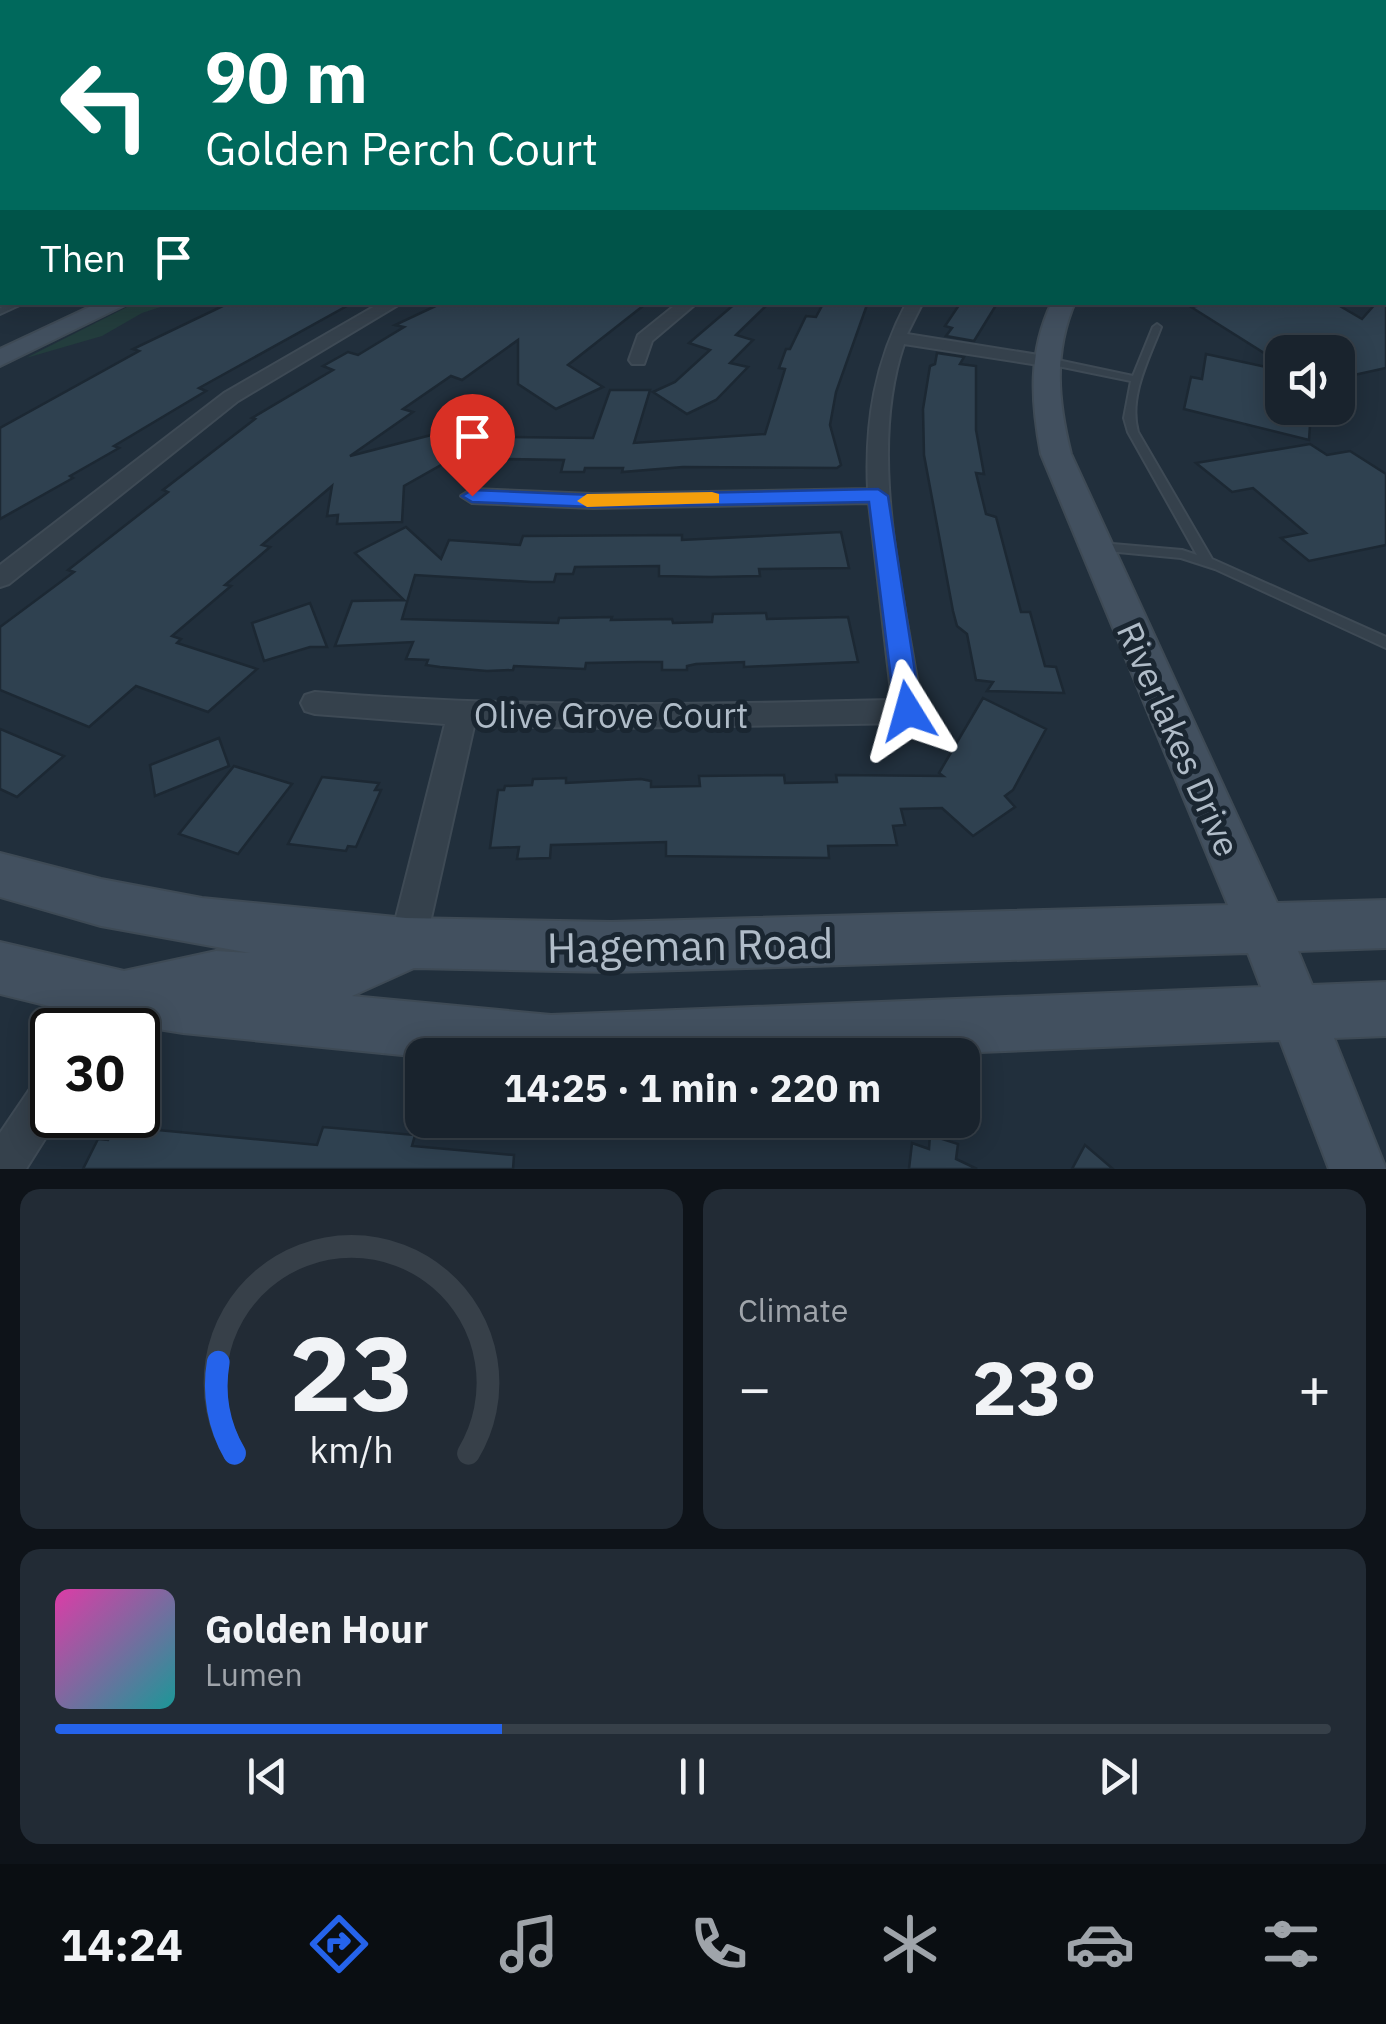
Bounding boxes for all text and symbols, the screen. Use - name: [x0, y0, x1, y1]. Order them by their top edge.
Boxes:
- text: 90 m: [205, 31, 368, 122]
- icon: left: [40, 40, 170, 170]
- text: Golden Perch Court: [205, 119, 598, 177]
- icon: arrive: [146, 230, 201, 285]
- text: Then: [40, 233, 126, 282]
- map controls: [1265, 335, 1355, 425]
- button: sound: [1265, 335, 1355, 425]
- pin: [430, 394, 515, 497]
- icon: arrive: [445, 409, 500, 464]
- street label: Riverlakes Drive: [1107, 615, 1251, 863]
- position arrow: [856, 659, 960, 763]
- street label: Olive Grove Court: [474, 692, 748, 738]
- street label: Hageman Road: [546, 915, 834, 975]
- speed limit sign: 30: [30, 1008, 160, 1138]
- text: 14:25 · 1 min · 220 m: [504, 1063, 881, 1112]
- text: Climate: [738, 1289, 848, 1331]
- text: 23: [289, 1304, 414, 1440]
- text: 23°: [972, 1338, 1097, 1436]
- text: −: [738, 1352, 771, 1423]
- text: +: [1298, 1352, 1331, 1423]
- text: km/h: [309, 1426, 394, 1473]
- text: Golden Hour: [205, 1604, 428, 1653]
- text: Lumen: [205, 1653, 303, 1695]
- icon: previous: [240, 1749, 295, 1804]
- icon: pause: [665, 1749, 720, 1804]
- icon: next: [1091, 1749, 1146, 1804]
- icon: directions: [304, 1909, 374, 1979]
- icon: music: [494, 1909, 564, 1979]
- icon: phone: [684, 1909, 754, 1979]
- icon: climate: [875, 1909, 945, 1979]
- icon: car: [1065, 1909, 1135, 1979]
- icon: filters: [1256, 1909, 1326, 1979]
- text: 14:24: [60, 1915, 183, 1973]

